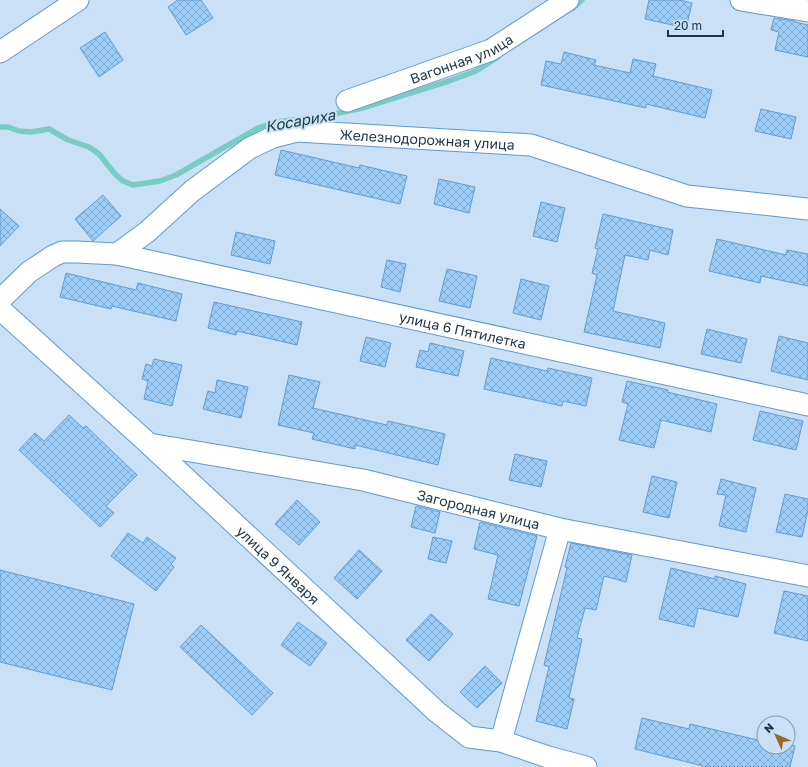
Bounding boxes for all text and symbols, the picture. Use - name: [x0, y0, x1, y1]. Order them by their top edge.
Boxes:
- scale bar: [668, 12, 723, 38]
- text: 20 m: [674, 18, 702, 33]
- street label: Вагонная улица: [408, 30, 516, 87]
- water label: Косариха: [264, 105, 337, 135]
- street label: Железнодорожная улица: [339, 125, 515, 153]
- street label: улица 6 Пятилетка: [398, 307, 528, 352]
- street label: Загородная улица: [415, 485, 542, 532]
- street label: улица 9 Января: [234, 522, 324, 607]
- north arrow: [756, 715, 796, 755]
- text: N: [761, 720, 776, 735]

